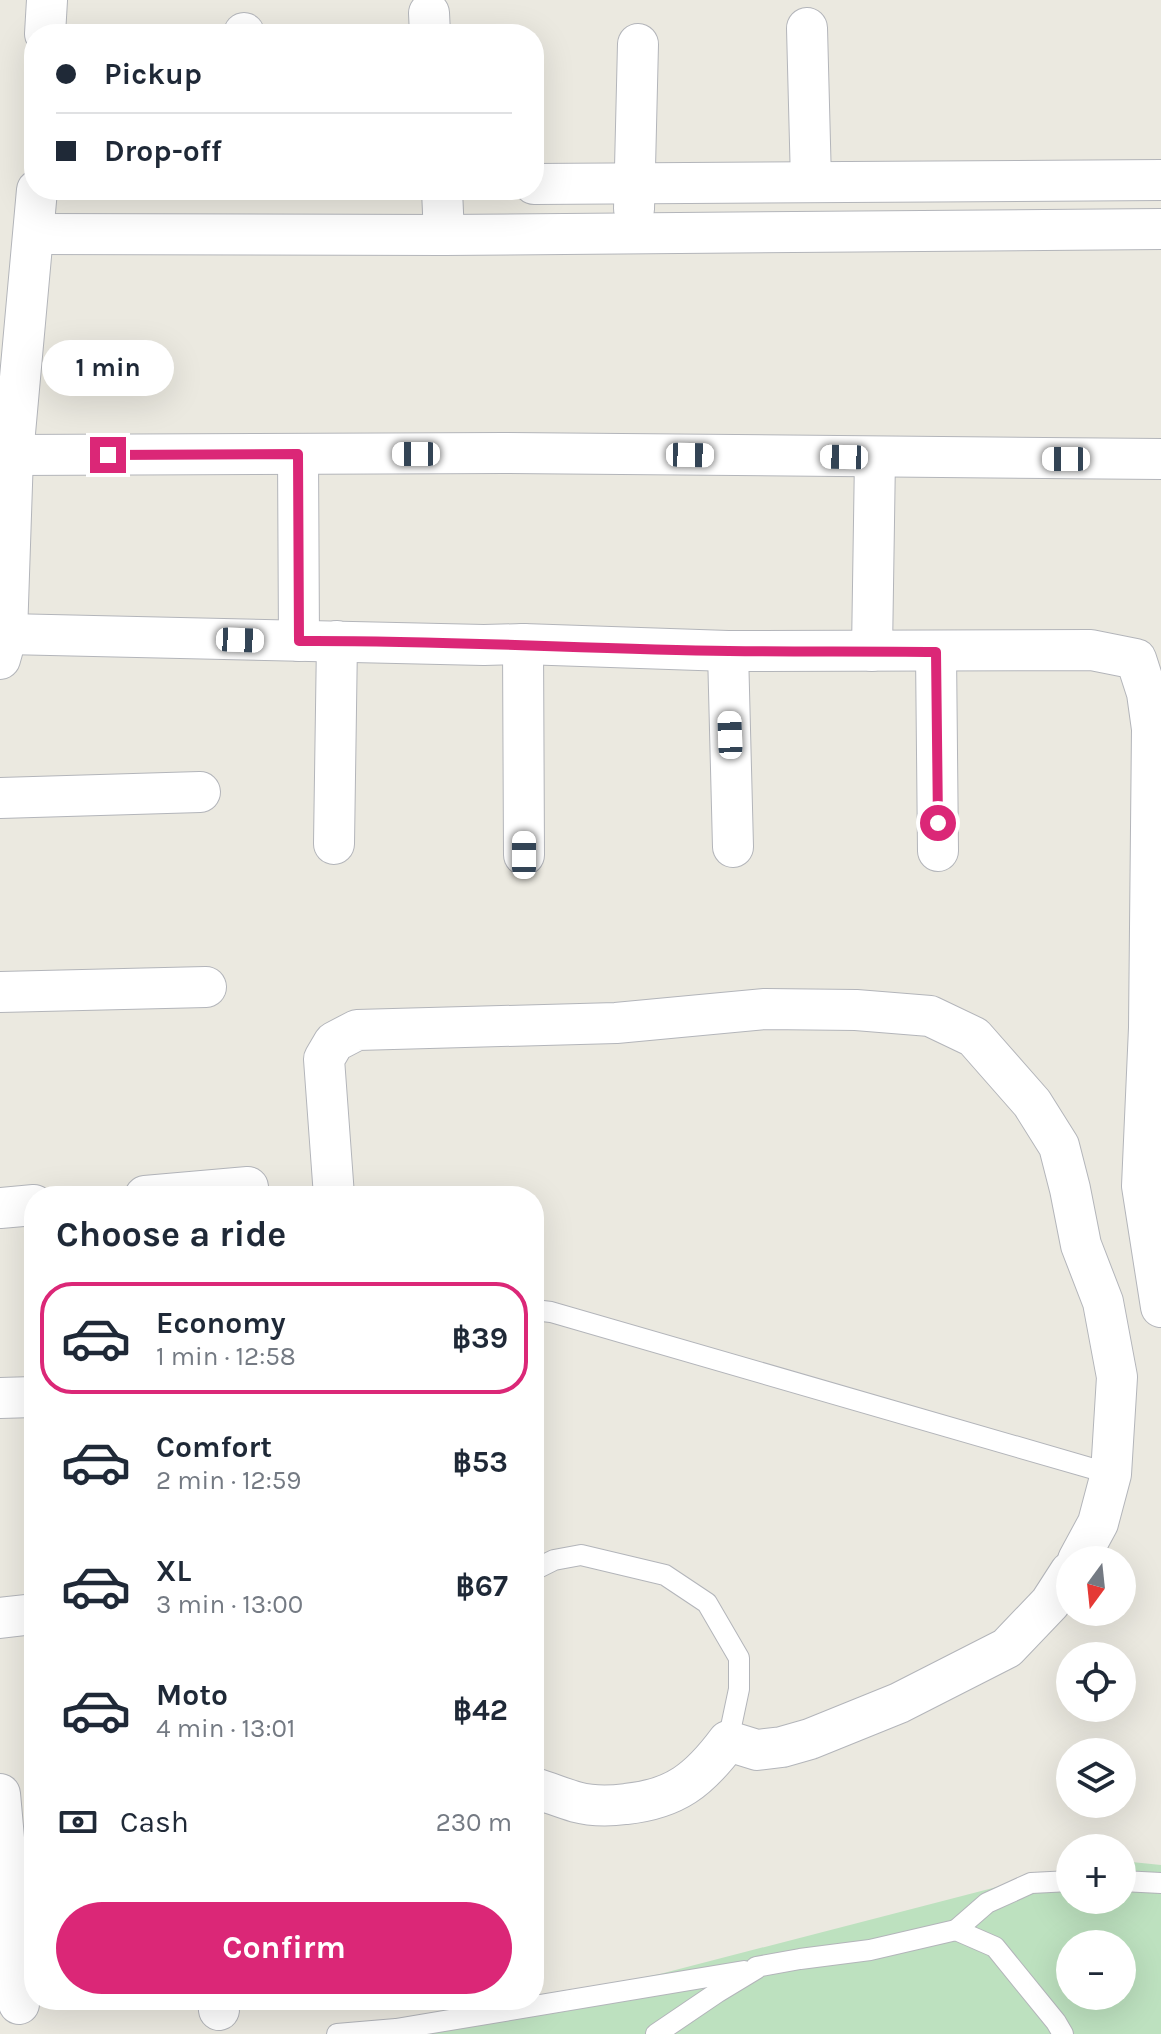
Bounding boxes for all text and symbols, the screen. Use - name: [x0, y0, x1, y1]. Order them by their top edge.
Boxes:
- text: Pickup: [104, 56, 202, 92]
- text: Drop-off: [104, 133, 222, 169]
- callout: 1 min: [42, 339, 174, 395]
- text: 1 min: [75, 352, 141, 383]
- route end: [90, 437, 126, 473]
- car: [392, 442, 440, 466]
- car: [666, 443, 714, 467]
- car: [820, 445, 868, 469]
- car: [1042, 447, 1090, 471]
- car: [216, 627, 264, 653]
- car: [717, 711, 743, 759]
- route start: [920, 805, 956, 841]
- car: [512, 831, 536, 879]
- text: Choose a ride: [56, 1213, 286, 1255]
- icon: car: [60, 1302, 132, 1374]
- text: Economy: [156, 1305, 286, 1341]
- text: ฿39: [452, 1320, 508, 1356]
- text: 1 min · 12:58: [156, 1341, 296, 1372]
- icon: car: [60, 1426, 132, 1498]
- text: Comfort: [156, 1429, 272, 1465]
- text: ฿53: [453, 1444, 508, 1480]
- text: 2 min · 12:59: [156, 1465, 301, 1496]
- north arrow: [1056, 1546, 1136, 1626]
- map controls: [1056, 1546, 1136, 2010]
- icon: car: [60, 1550, 132, 1622]
- text: XL: [156, 1553, 191, 1589]
- text: ฿67: [456, 1568, 508, 1604]
- text: 3 min · 13:00: [156, 1589, 303, 1620]
- button: locate: [1056, 1642, 1136, 1722]
- icon: car: [60, 1674, 132, 1746]
- text: Moto: [156, 1677, 228, 1713]
- text: ฿42: [453, 1692, 508, 1728]
- text: 4 min · 13:01: [156, 1713, 295, 1744]
- button: layers: [1056, 1738, 1136, 1818]
- icon: cash: [56, 1800, 100, 1844]
- text: Cash: [120, 1804, 189, 1840]
- text: 230 m: [436, 1807, 512, 1838]
- button: +: [1056, 1834, 1136, 1914]
- button: Confirm: [56, 1902, 512, 1994]
- button: −: [1056, 1930, 1136, 2010]

